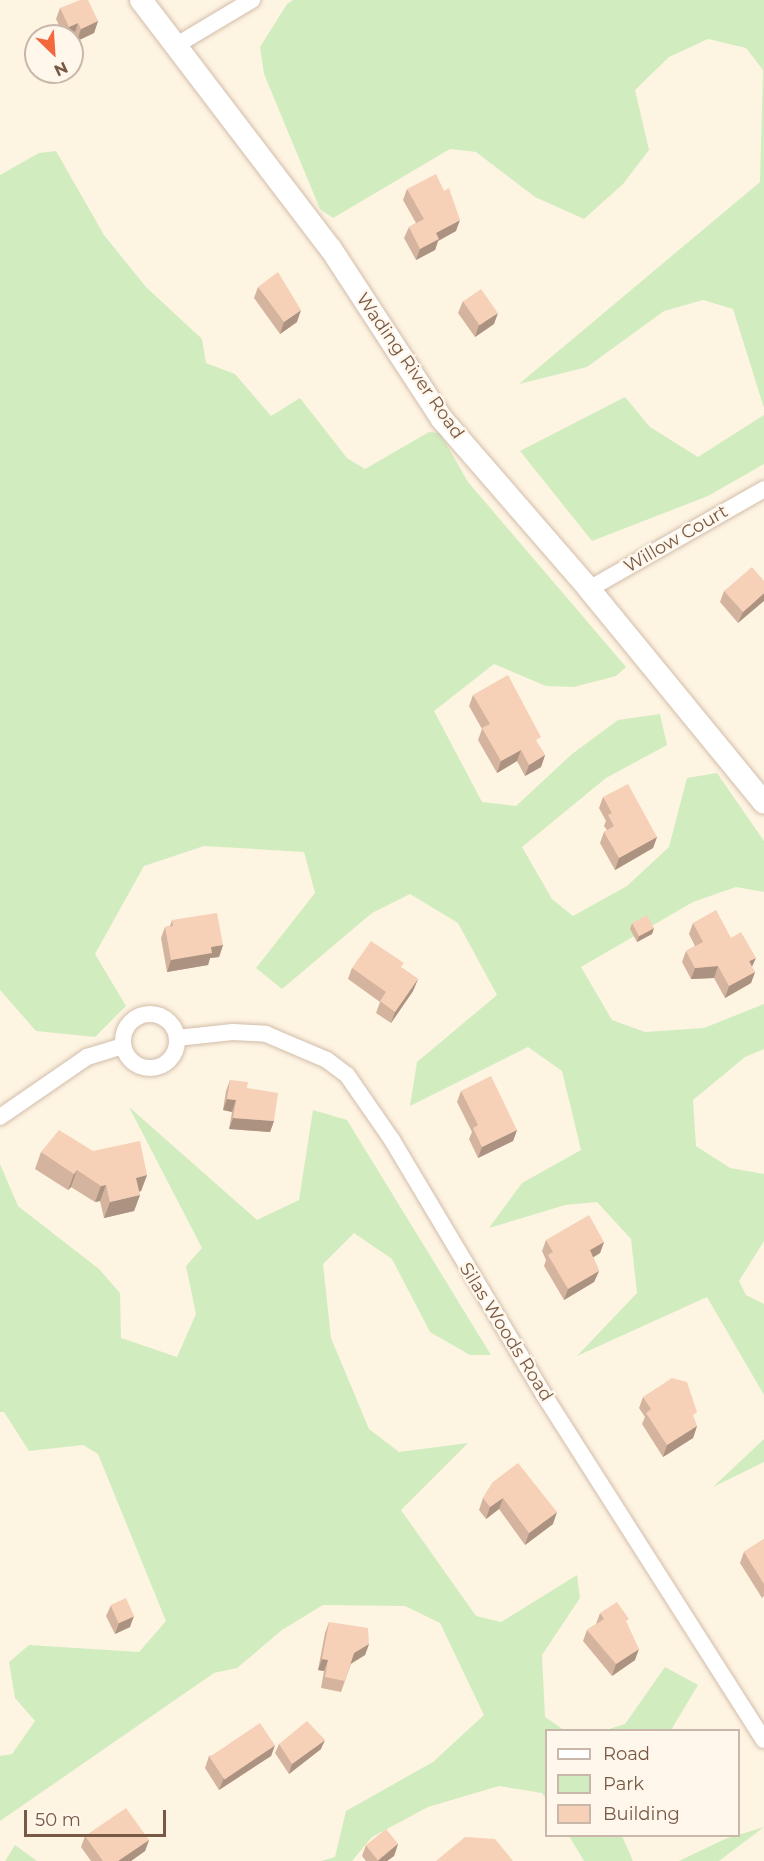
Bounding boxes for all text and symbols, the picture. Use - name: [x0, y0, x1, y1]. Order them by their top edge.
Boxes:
- north arrow: [24, 24, 84, 84]
- text: N: [51, 58, 71, 80]
- street label: Wading River Road: [352, 289, 468, 443]
- street label: Willow Court: [620, 501, 732, 577]
- street label: Silas Woods Road: [455, 1259, 557, 1405]
- legend: [545, 1729, 740, 1837]
- text: Road: [603, 1743, 650, 1765]
- text: Park: [603, 1773, 644, 1795]
- scale bar: [27, 1798, 170, 1836]
- text: Building: [603, 1803, 680, 1825]
- text: 50 m: [35, 1809, 81, 1831]

